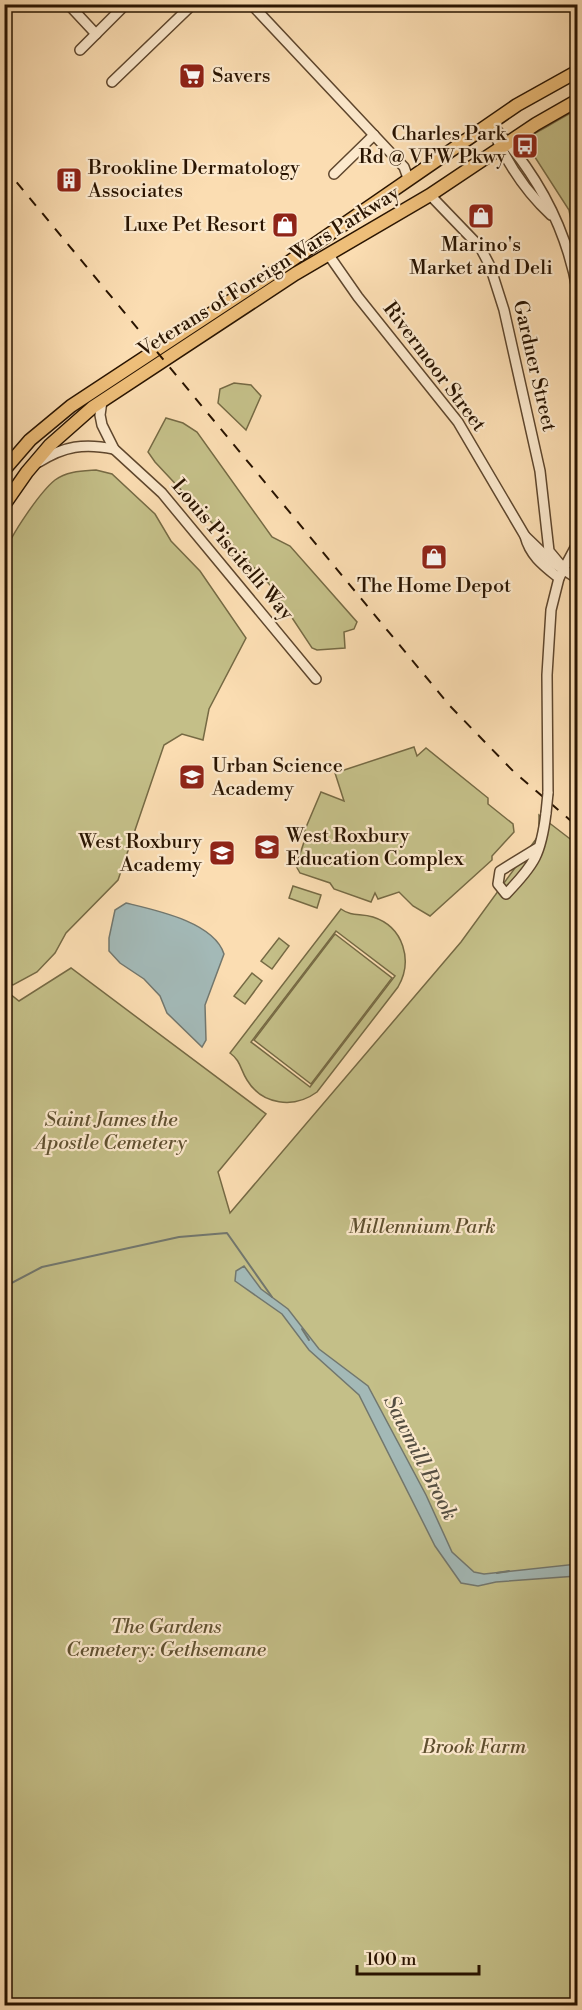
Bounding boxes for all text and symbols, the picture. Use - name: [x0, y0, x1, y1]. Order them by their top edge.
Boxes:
- supermarket icon: Savers: [177, 61, 207, 91]
- place label: Savers: [212, 64, 271, 89]
- place label: Charles Park Rd @ VFW Pkwy: [359, 122, 508, 170]
- bus stop icon: Charles Park Rd @ VFW Pkwy: [510, 131, 540, 161]
- place label: Brookline Dermatology Associates: [87, 156, 300, 204]
- building icon: Brookline Dermatology Associates: [54, 165, 84, 195]
- street label: Veterans of Foreign Wars Parkway: [133, 181, 405, 364]
- shop icon: Marino's Market and Deli: [466, 201, 496, 231]
- shop icon: Luxe Pet Resort: [270, 210, 300, 240]
- place label: Luxe Pet Resort: [124, 213, 266, 238]
- place label: Marino's Market and Deli: [409, 233, 553, 281]
- street label: Rivermoor Street: [377, 297, 491, 437]
- street label: Gardner Street: [507, 298, 561, 434]
- street label: Louis Piscitelli Way: [166, 474, 299, 626]
- shop icon: The Home Depot: [419, 542, 449, 572]
- place label: The Home Depot: [357, 574, 511, 599]
- place label: Urban Science Academy: [211, 754, 343, 802]
- school or university icon: Urban Science Academy: [177, 762, 207, 792]
- place label: West Roxbury Education Complex: [285, 824, 465, 872]
- place label: West Roxbury Academy: [77, 830, 202, 878]
- school or university icon: West Roxbury Education Complex: [252, 832, 282, 862]
- school or university icon: West Roxbury Academy: [207, 838, 237, 868]
- park label: Saint James the Apostle Cemetery: [33, 1108, 187, 1156]
- park label: Millennium Park: [348, 1215, 496, 1240]
- water label: Sawmill Brook: [377, 1391, 463, 1525]
- park label: The Gardens Cemetery: Gethsemane: [66, 1615, 267, 1663]
- park label: Brook Farm: [421, 1735, 527, 1760]
- scale bar: [357, 1938, 478, 1976]
- text: 100 m: [366, 1948, 417, 1971]

